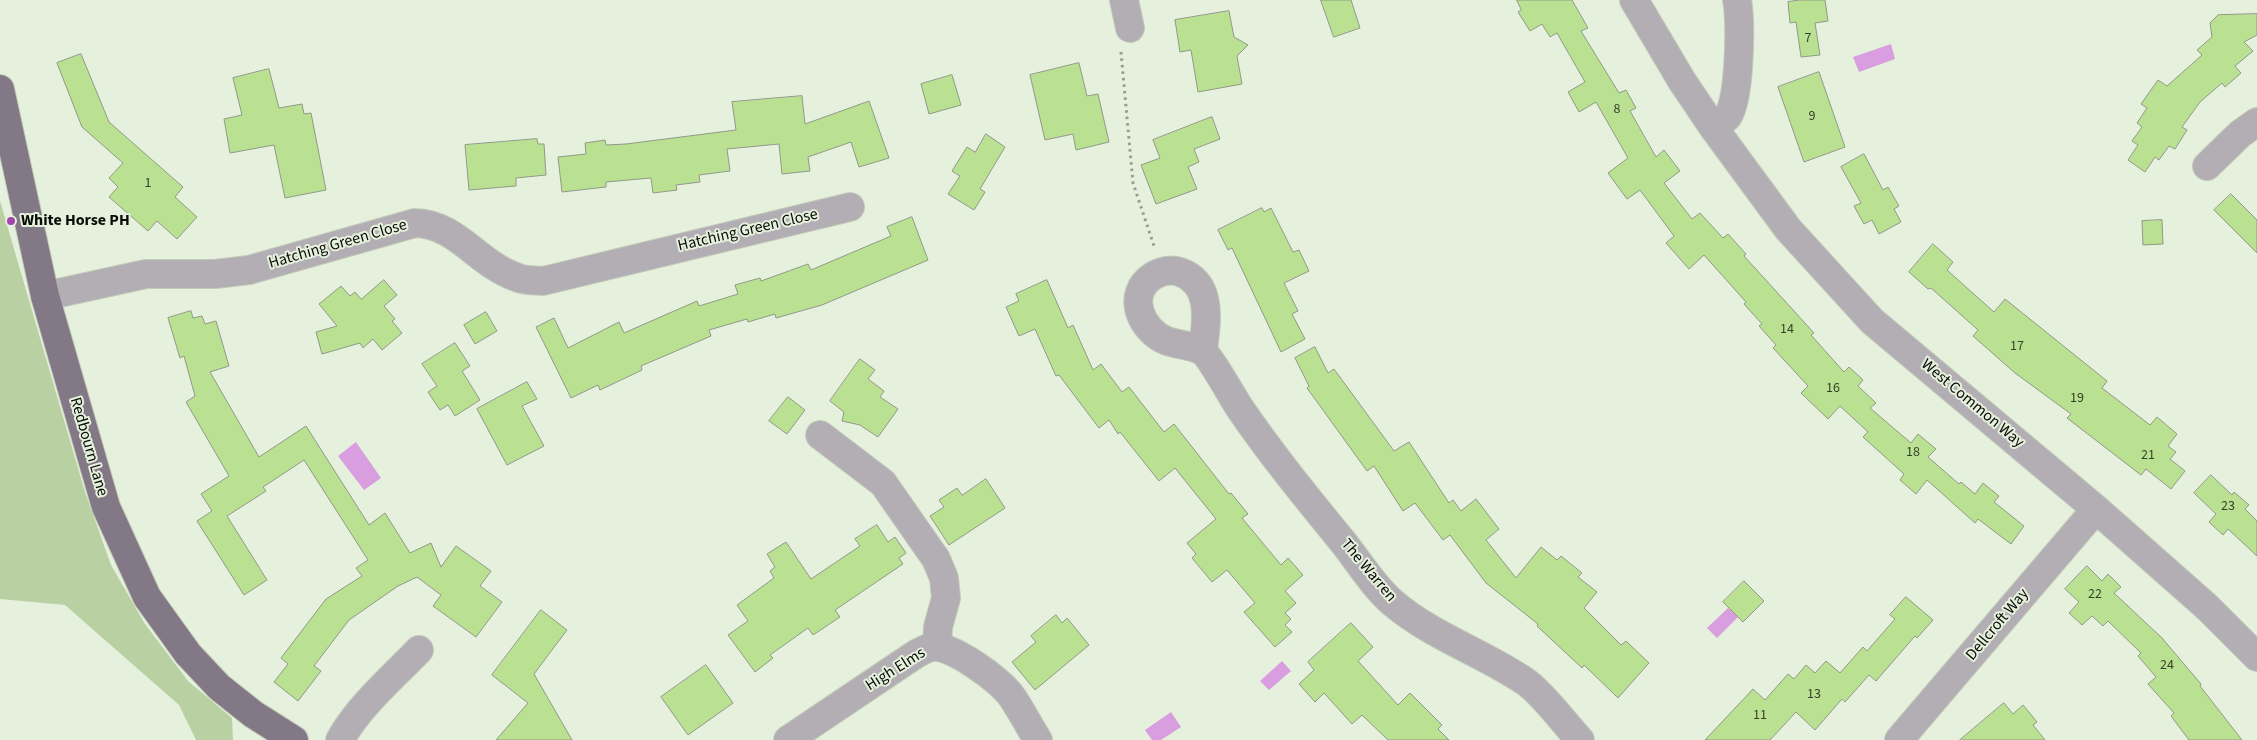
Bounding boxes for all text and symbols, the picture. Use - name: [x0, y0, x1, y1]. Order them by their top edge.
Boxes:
- house number: 7: [1805, 31, 1811, 47]
- house number: 8: [1614, 102, 1620, 118]
- house number: 9: [1809, 109, 1815, 125]
- house number: 1: [145, 176, 151, 192]
- street label: Hatching Green Close: [676, 206, 820, 256]
- place label: White Horse PH: [21, 211, 130, 231]
- marker: White Horse PH: [5, 215, 17, 227]
- street label: Hatching Green Close: [267, 216, 409, 274]
- house number: 14: [1780, 322, 1794, 338]
- house number: 17: [2010, 339, 2024, 355]
- street label: West Common Way: [1917, 355, 2027, 453]
- house number: 16: [1826, 381, 1840, 397]
- house number: 19: [2070, 391, 2084, 407]
- street label: Redbourn Lane: [65, 395, 111, 499]
- house number: 18: [1906, 445, 1920, 461]
- house number: 21: [2141, 448, 2155, 464]
- house number: 23: [2221, 499, 2235, 515]
- street label: The Warren: [1336, 536, 1400, 606]
- street label: Dellcroft Way: [1962, 585, 2034, 665]
- house number: 22: [2088, 587, 2102, 603]
- street label: High Elms: [863, 644, 929, 696]
- house number: 24: [2160, 658, 2174, 674]
- house number: 13: [1807, 687, 1821, 703]
- house number: 11: [1753, 708, 1767, 724]

